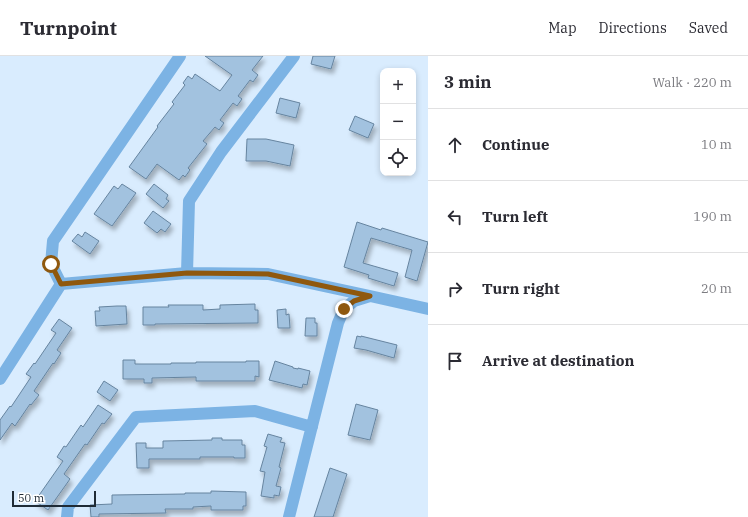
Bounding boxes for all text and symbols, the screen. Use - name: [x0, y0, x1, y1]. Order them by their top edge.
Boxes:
- text: Turnpoint: [20, 16, 117, 40]
- text: Map: [548, 19, 577, 37]
- text: Directions: [599, 19, 667, 37]
- text: Saved: [689, 19, 728, 37]
- map controls: [380, 68, 416, 176]
- button: +: [380, 68, 416, 104]
- text: 3 min: [444, 71, 492, 93]
- text: Walk · 220 m: [653, 74, 732, 91]
- button: −: [380, 104, 416, 140]
- icon: ahead: [444, 134, 466, 156]
- text: Continue: [482, 135, 549, 154]
- text: 10 m: [701, 136, 732, 153]
- button: locate: [380, 140, 416, 176]
- icon: left: [444, 206, 466, 228]
- text: Turn left: [482, 207, 548, 226]
- text: 190 m: [693, 208, 732, 225]
- route start: [42, 255, 60, 273]
- icon: right: [444, 278, 466, 300]
- text: Turn right: [482, 279, 560, 298]
- text: 20 m: [701, 280, 732, 297]
- route end: [335, 300, 353, 318]
- icon: arrive: [444, 350, 466, 372]
- text: Arrive at destination: [482, 351, 634, 370]
- scale bar: [12, 489, 96, 508]
- text: 50 m: [18, 491, 44, 505]

